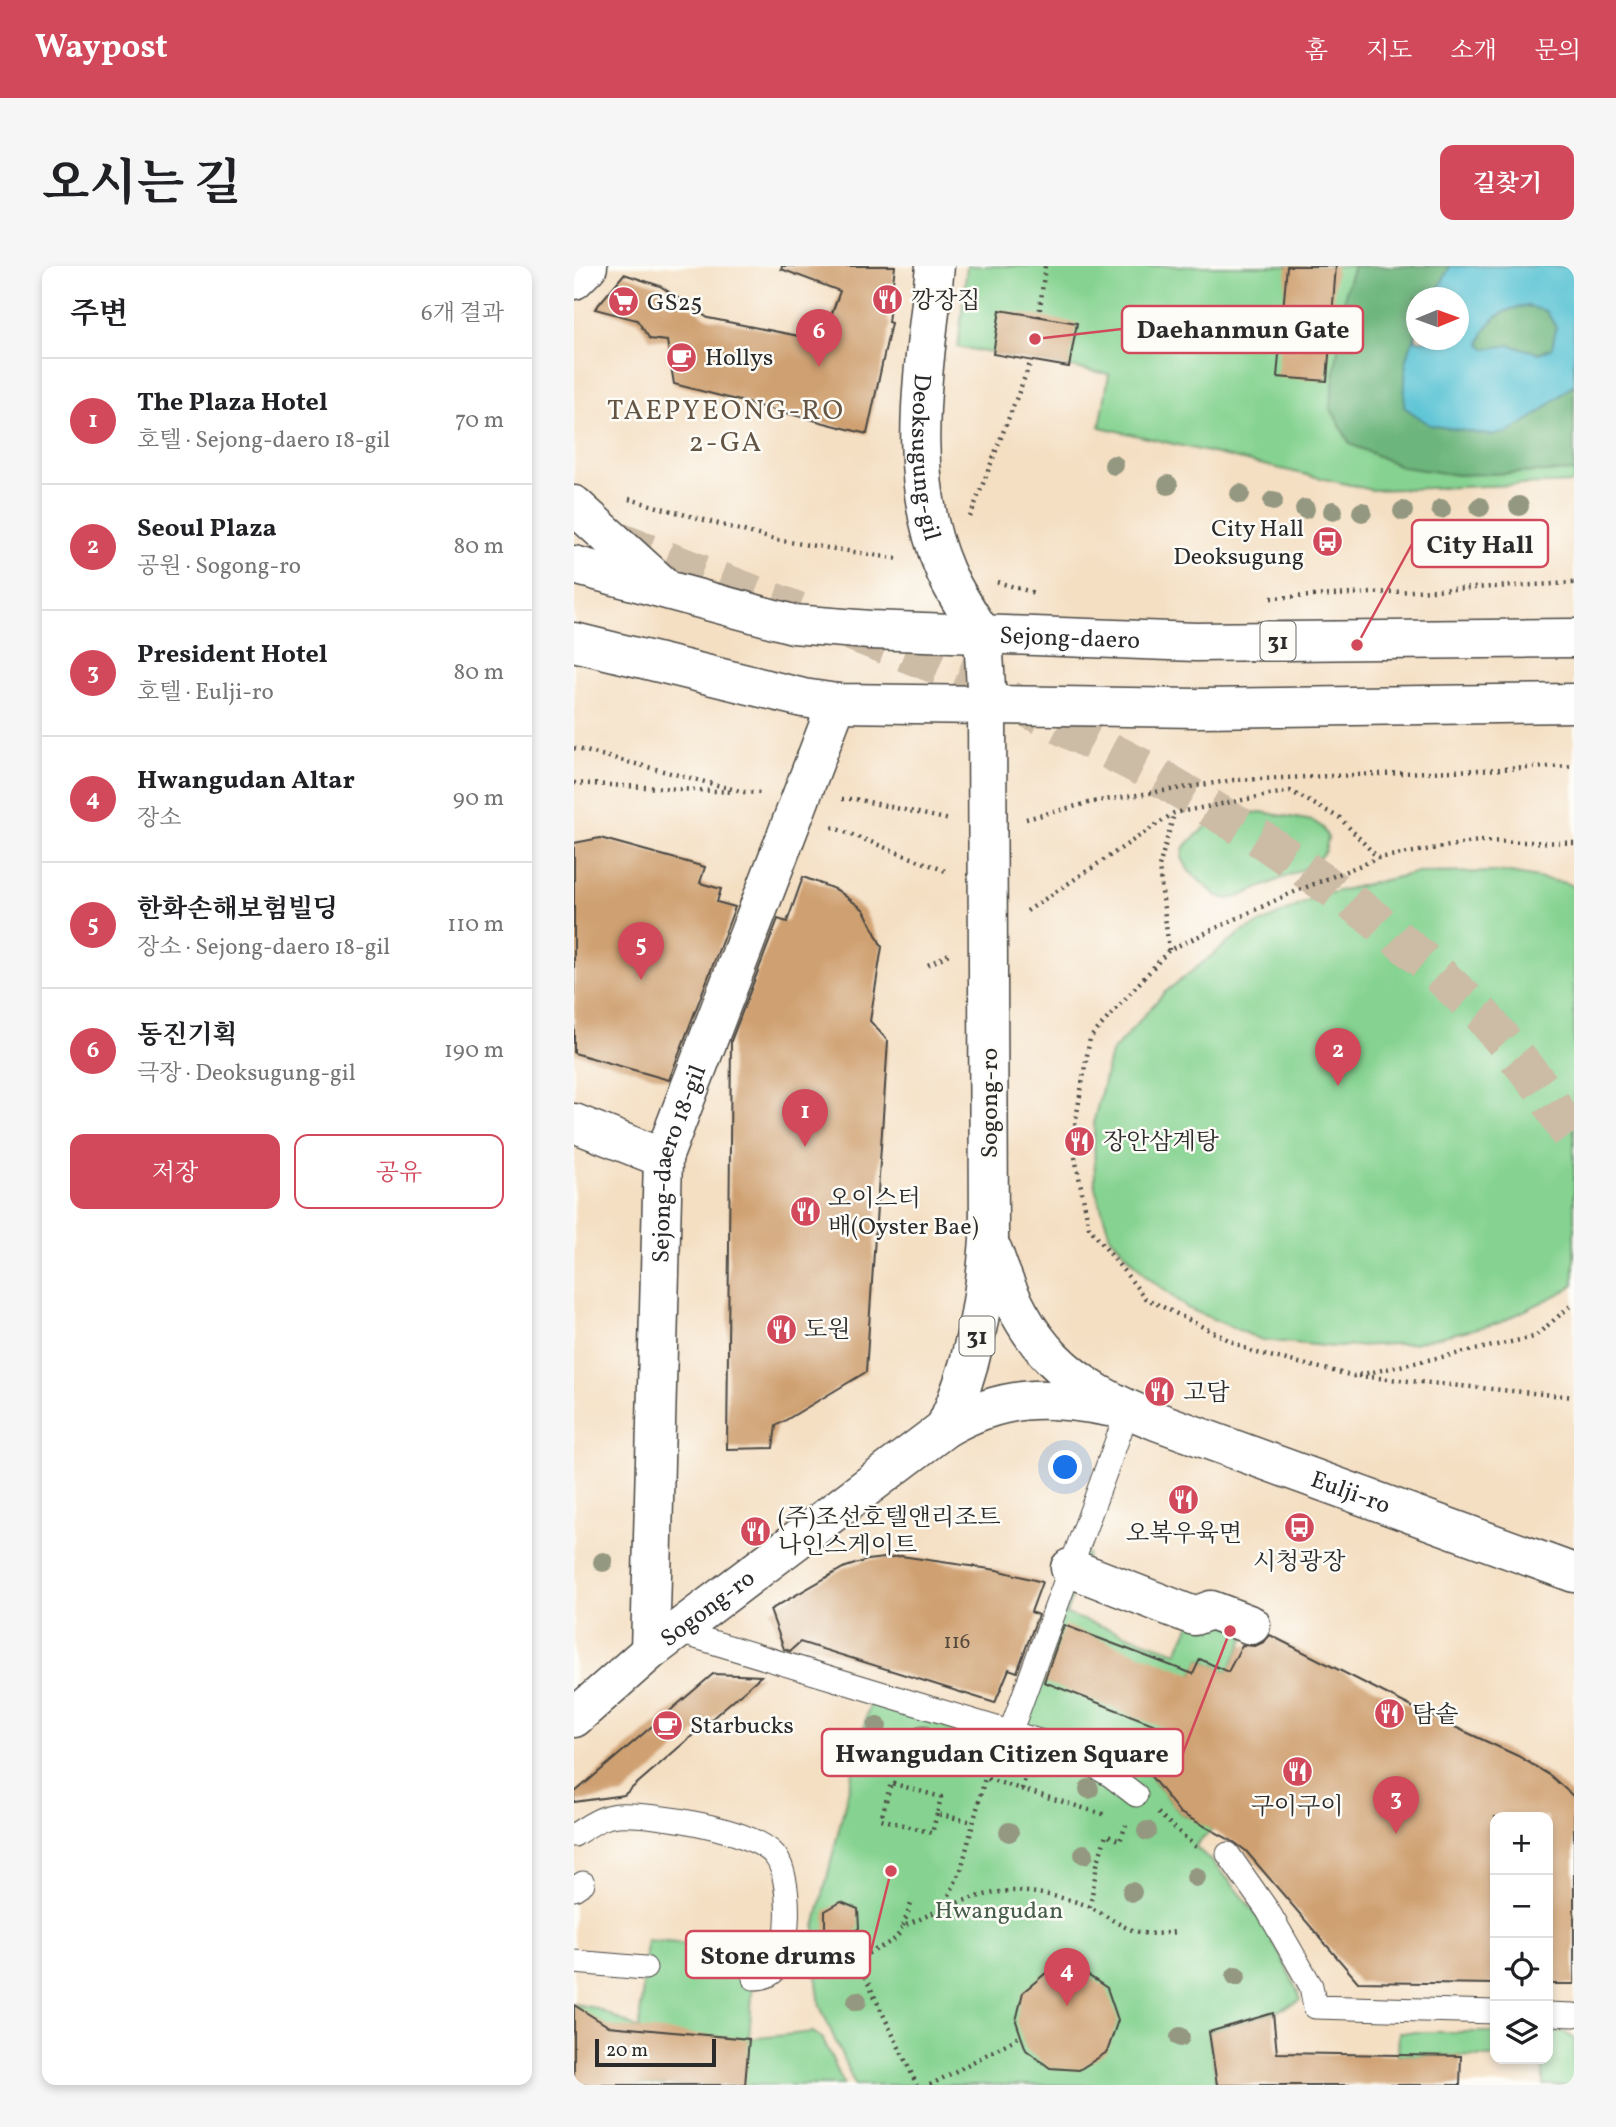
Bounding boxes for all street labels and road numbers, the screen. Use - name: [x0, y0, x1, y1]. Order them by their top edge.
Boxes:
- street label: Deoksugung-gil: [901, 372, 948, 545]
- street label: Sejong-daero: [999, 620, 1141, 659]
- road number: 31: [1260, 622, 1296, 660]
- street label: Sogong-ro: [974, 1048, 1008, 1158]
- street label: Sejong-daero 18-gil: [645, 1060, 716, 1263]
- road number: 31: [960, 1316, 994, 1356]
- street label: Eulji-ro: [1306, 1464, 1395, 1524]
- street label: Sogong-ro: [654, 1562, 763, 1656]

